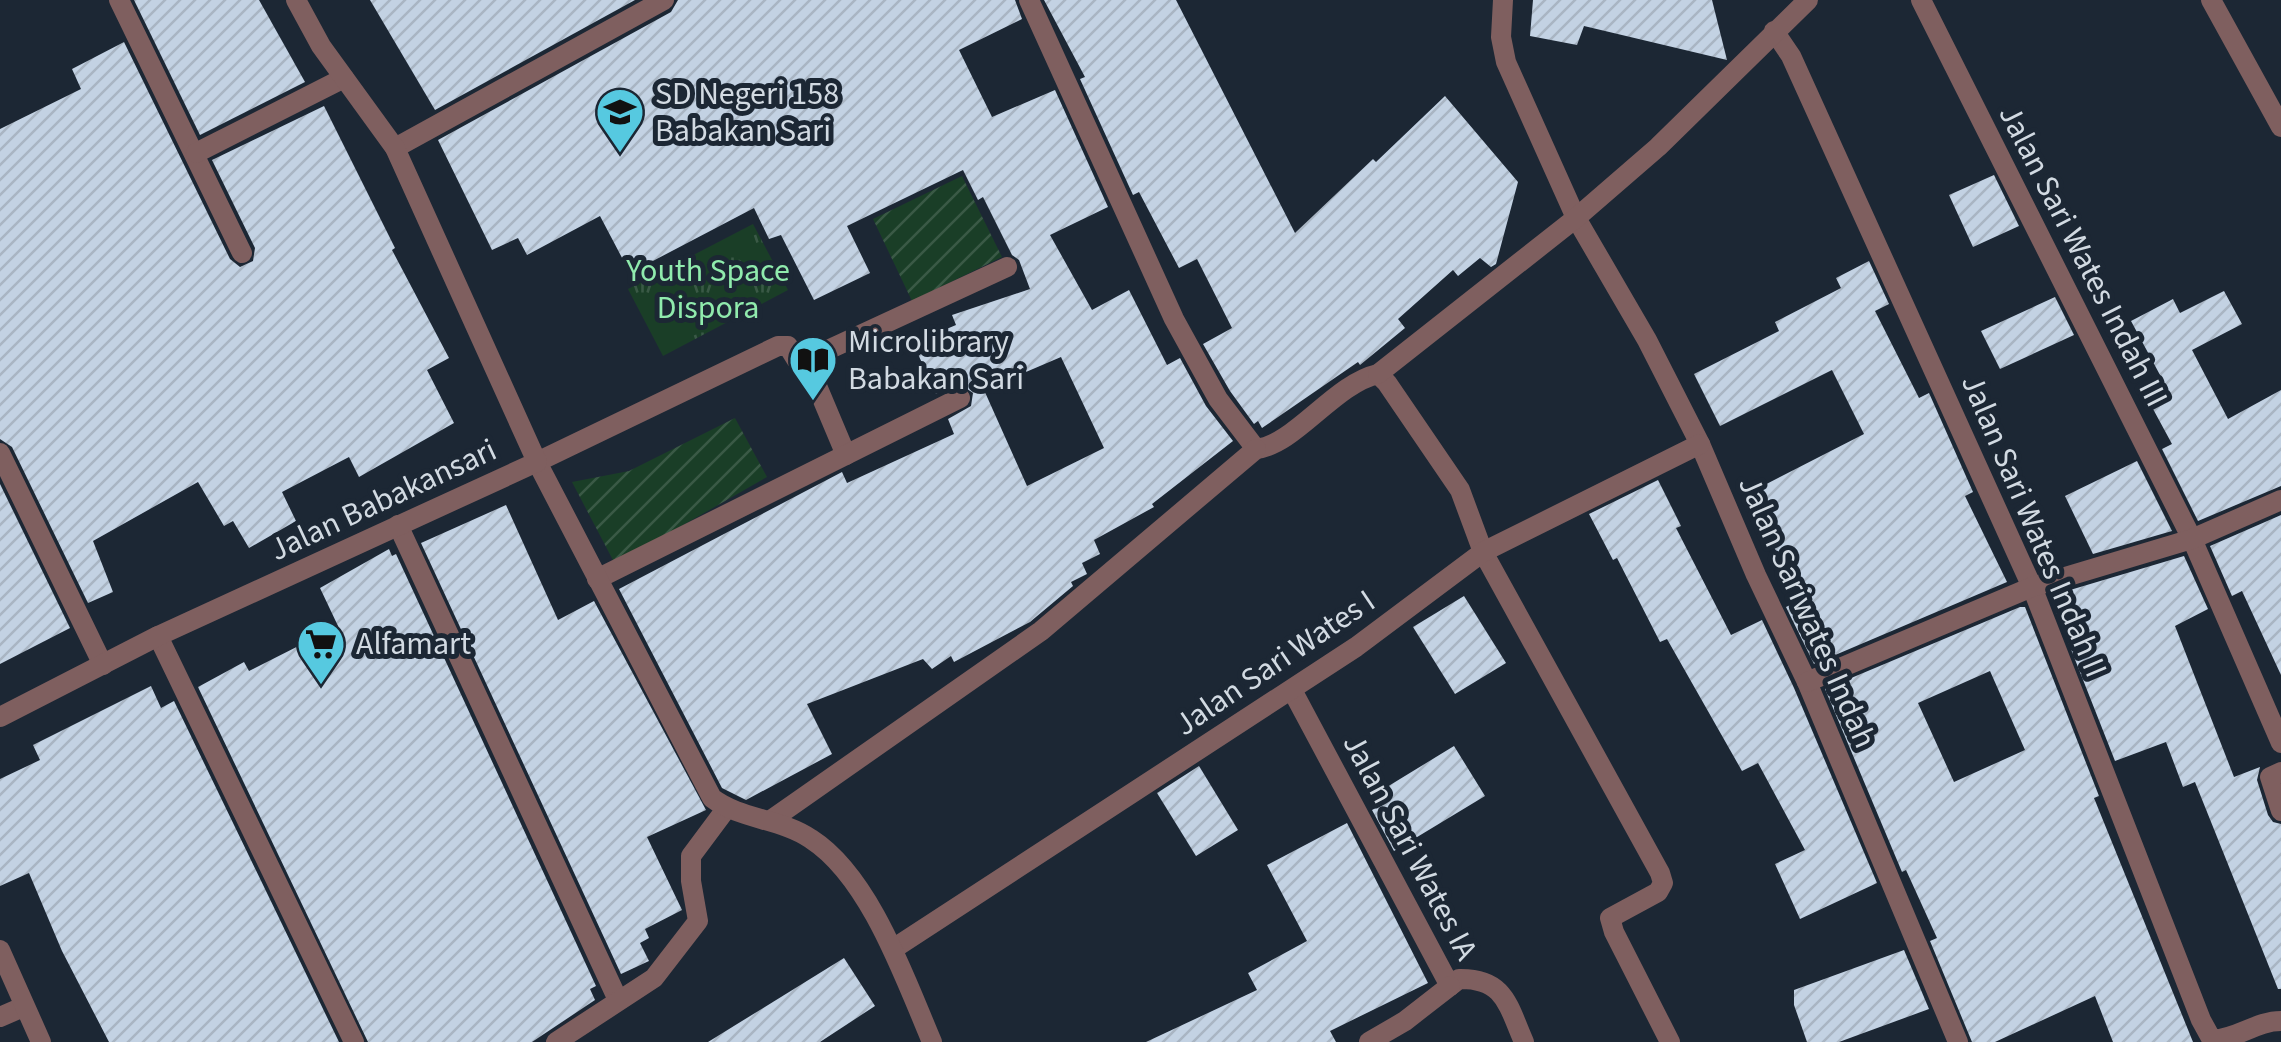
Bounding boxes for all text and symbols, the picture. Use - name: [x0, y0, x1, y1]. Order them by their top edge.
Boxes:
- place label: SD Negeri 158 Babakan Sari: [655, 71, 839, 154]
- school or university icon: SD Negeri 158 Babakan Sari: [594, 86, 646, 154]
- street label: Jalan Sari Wates Indah III: [1987, 97, 2179, 415]
- park label: Youth Space Dispora: [625, 248, 790, 331]
- place label: Microlibrary Babakan Sari: [848, 319, 1024, 402]
- library icon: Microlibrary Babakan Sari: [787, 334, 839, 402]
- street label: Jalan Sari Wates Indah II: [1949, 367, 2119, 685]
- street label: Jalan Babakansari: [262, 427, 504, 573]
- street label: Jalan Sariwates Indah: [1726, 469, 1888, 755]
- street label: Jalan Sari Wates I: [1166, 579, 1384, 747]
- supermarket icon: Alfamart: [295, 618, 347, 686]
- place label: Alfamart: [356, 621, 471, 667]
- street label: Jalan Sari Wates IA: [1331, 726, 1489, 969]

